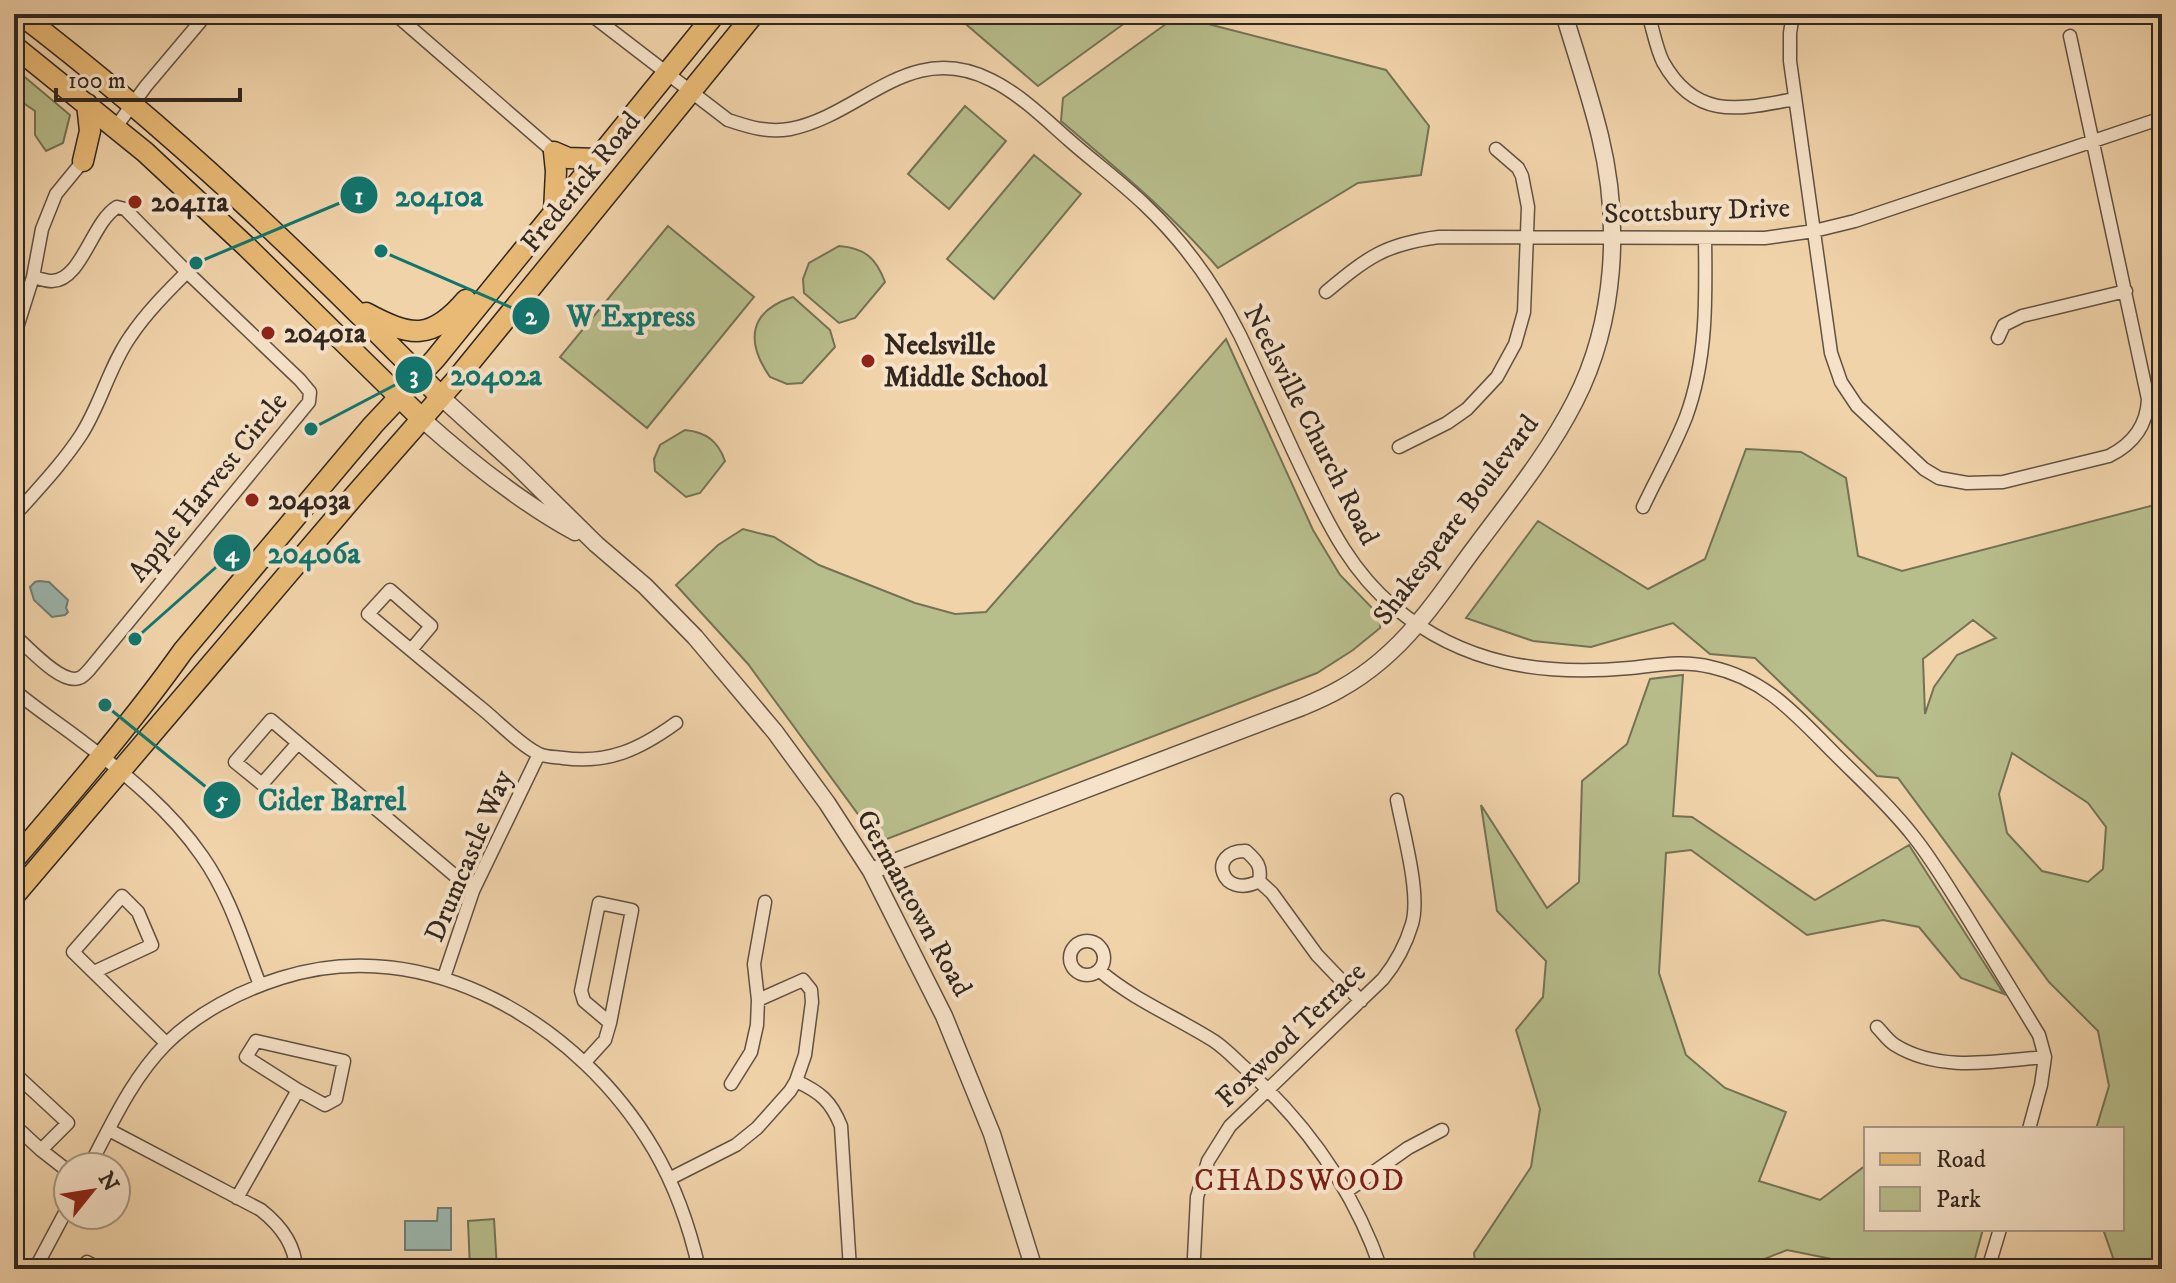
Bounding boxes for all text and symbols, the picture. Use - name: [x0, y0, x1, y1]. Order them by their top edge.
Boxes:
- scale bar: [56, 52, 240, 102]
- text: 100 m: [68, 66, 126, 96]
- street label: Frederick Road: [514, 105, 648, 259]
- callout: 20410a: [339, 168, 499, 222]
- text: 20410a: [395, 179, 484, 216]
- text: 1: [355, 182, 364, 212]
- place label: 20411a: [151, 185, 229, 220]
- street label: Scottsbury Drive: [1603, 190, 1791, 232]
- marker: 20411a: [126, 193, 144, 211]
- callout: W Express: [511, 289, 712, 343]
- text: W Express: [566, 299, 695, 336]
- street label: Neelsville Church Road: [1235, 299, 1387, 551]
- text: 2: [525, 302, 538, 332]
- place label: 20401a: [284, 316, 367, 351]
- marker: 20401a: [259, 324, 277, 342]
- place label: Neelsville Middle School: [884, 328, 1048, 395]
- callout: 20402a: [394, 348, 558, 402]
- marker: Neelsville Middle School: [859, 352, 877, 370]
- text: 20402a: [450, 358, 543, 395]
- text: 3: [410, 361, 419, 391]
- street label: Apple Harvest Circle: [121, 385, 295, 589]
- street label: Shakespeare Boulevard: [1365, 408, 1547, 632]
- place label: 20403a: [268, 483, 351, 518]
- marker: 20403a: [243, 491, 261, 509]
- callout: 20406a: [212, 526, 376, 580]
- text: 20406a: [268, 536, 362, 573]
- text: 4: [225, 539, 240, 569]
- street label: Drumcastle Way: [417, 764, 521, 947]
- callout: Cider Barrel: [202, 773, 422, 827]
- text: Cider Barrel: [258, 783, 407, 820]
- text: 5: [215, 786, 228, 816]
- street label: Germantown Road: [848, 804, 980, 1002]
- street label: Foxwood Terrace: [1209, 955, 1373, 1115]
- legend: [1864, 1127, 2124, 1231]
- text: Road: [1936, 1145, 1986, 1175]
- north arrow: [52, 1151, 132, 1231]
- district label: CHADSWOOD: [1194, 1163, 1406, 1200]
- text: N: [92, 1167, 124, 1196]
- text: Park: [1936, 1185, 1981, 1215]

